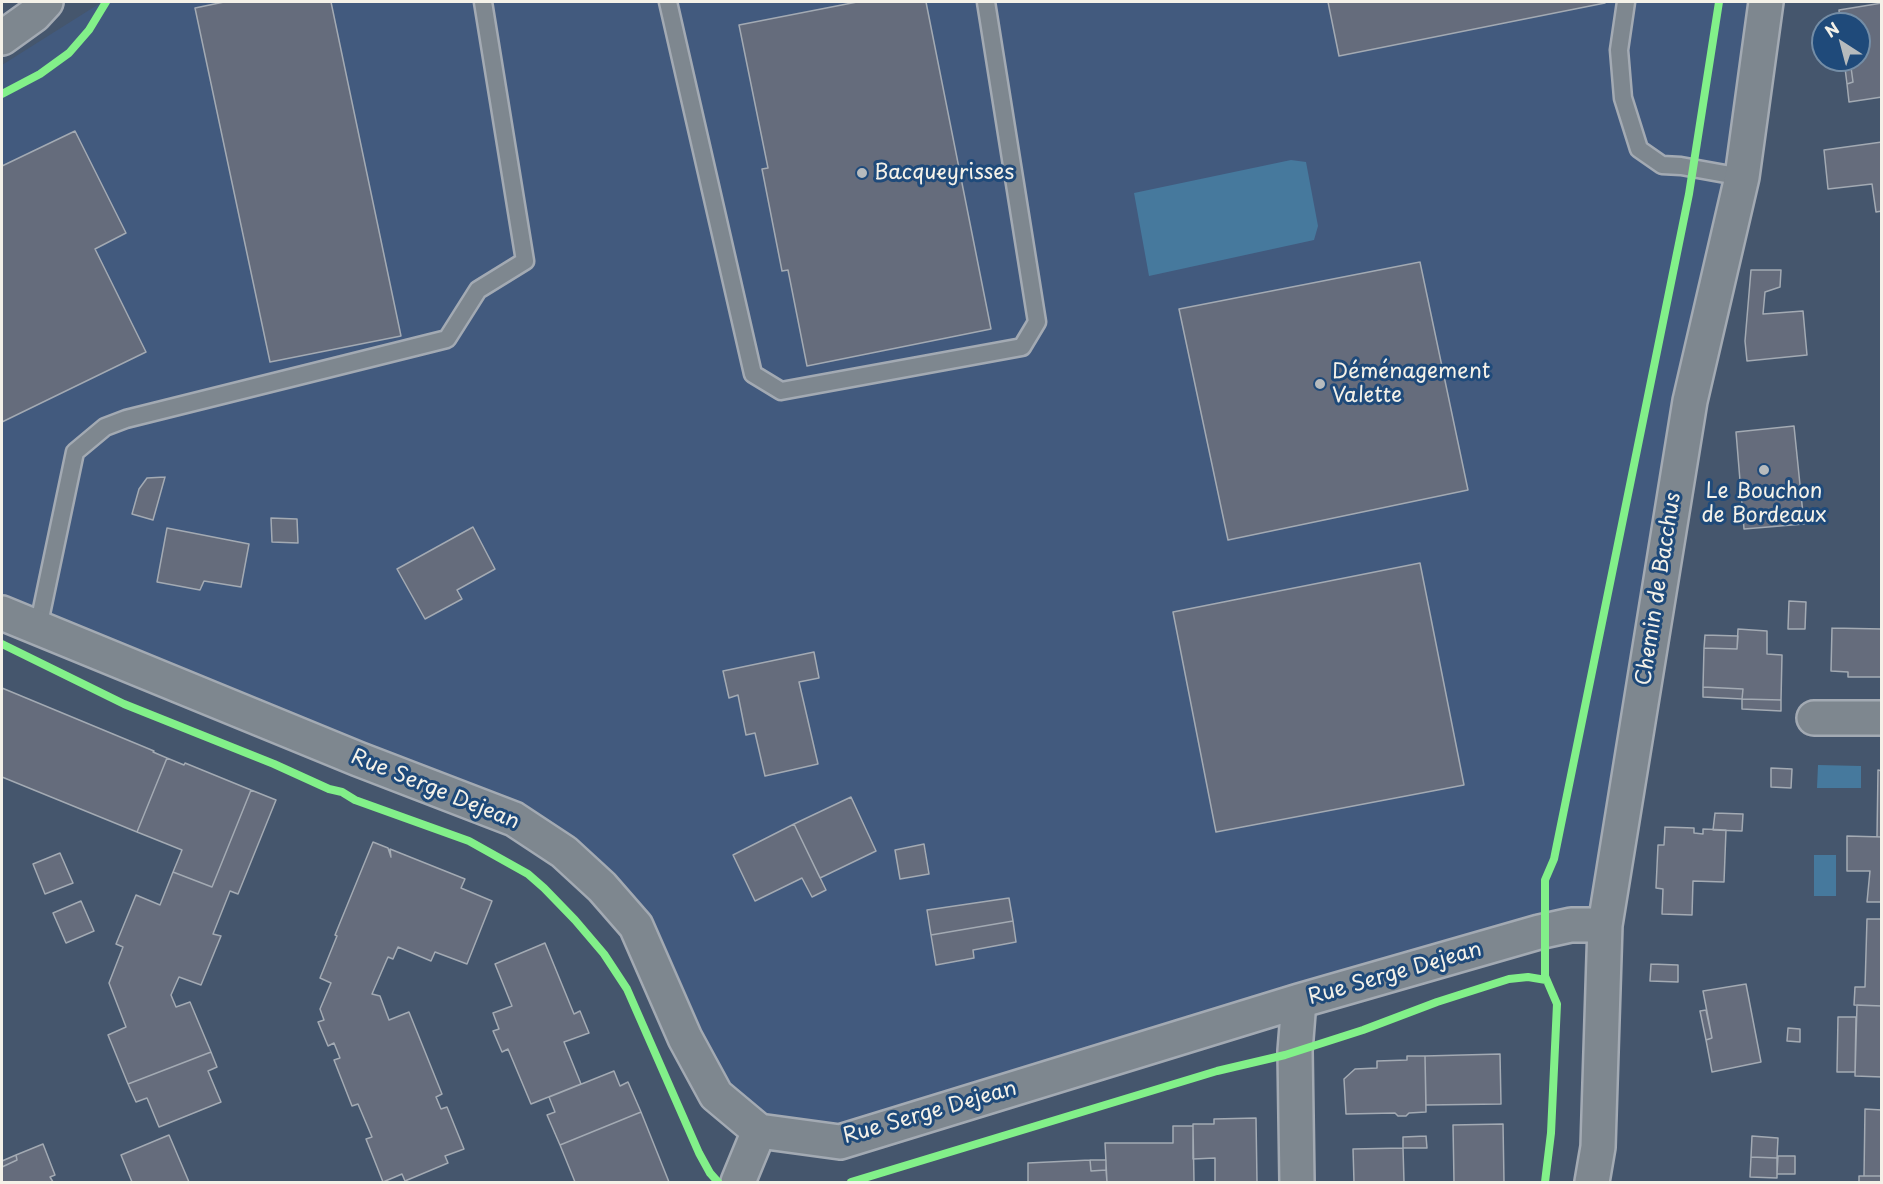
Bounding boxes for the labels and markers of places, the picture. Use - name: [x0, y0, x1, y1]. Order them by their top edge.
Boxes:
- place label: Bacqueyrisses: [874, 160, 1014, 186]
- marker: Bacqueyrisses: [855, 166, 869, 180]
- place label: Déménagement Valette: [1332, 359, 1490, 409]
- marker: Déménagement Valette: [1313, 377, 1327, 391]
- marker: Le Bouchon de Bordeaux: [1757, 463, 1771, 477]
- place label: Le Bouchon de Bordeaux: [1701, 479, 1827, 529]

